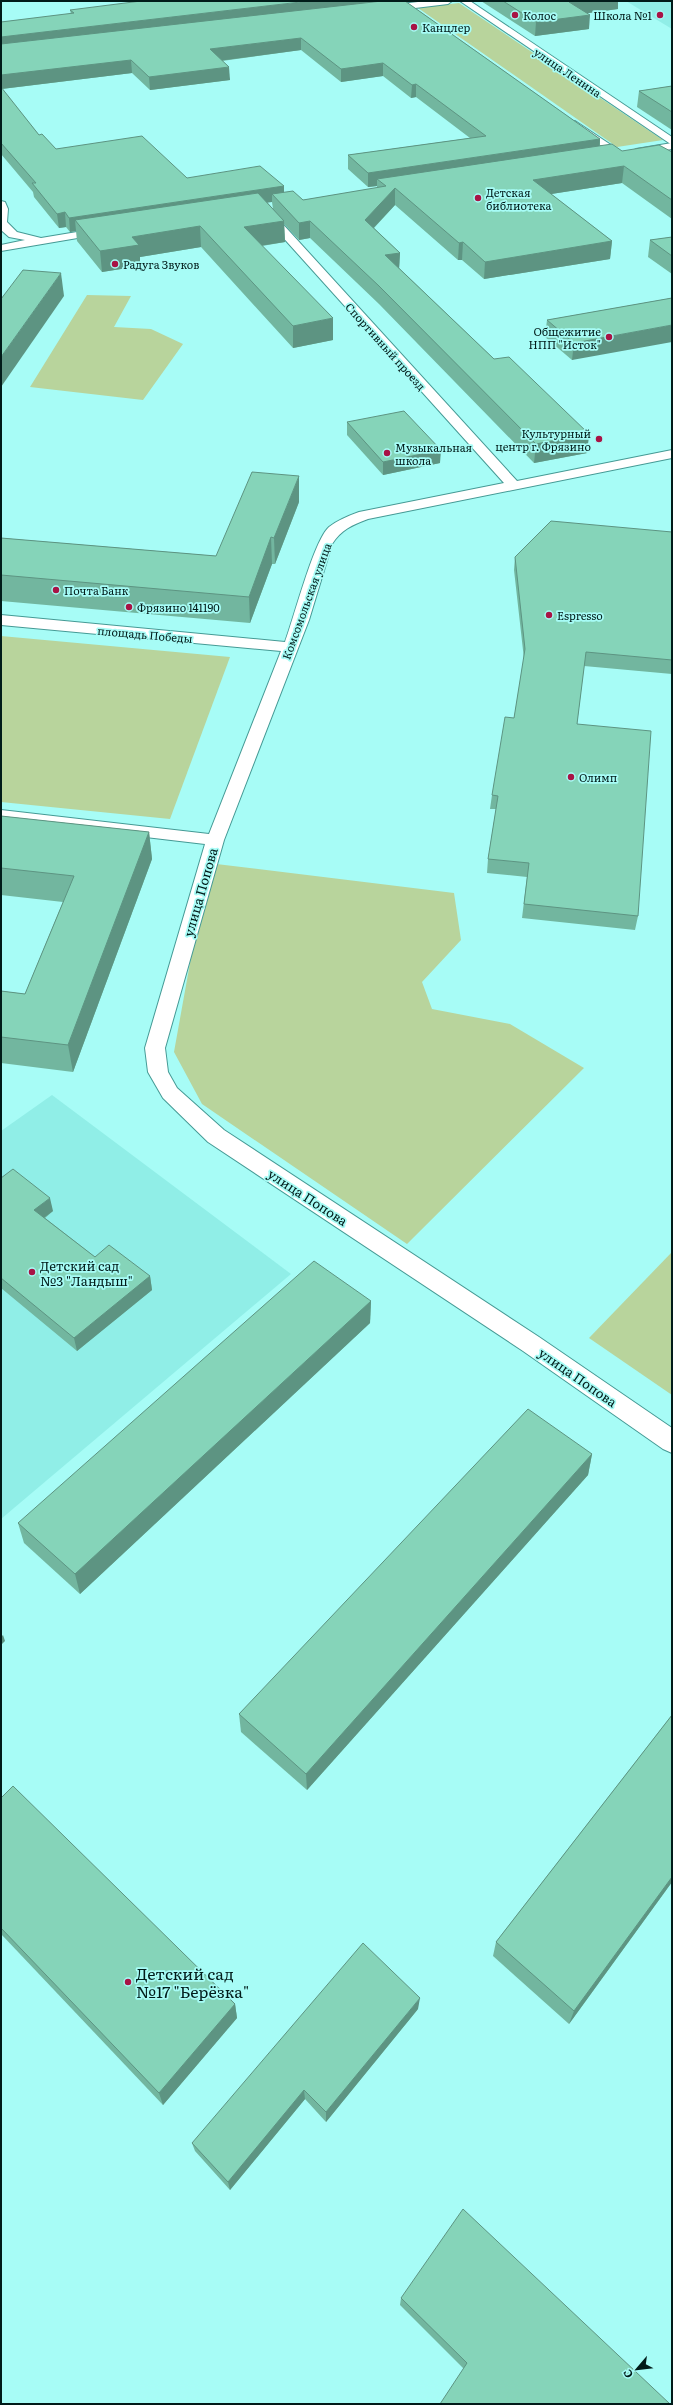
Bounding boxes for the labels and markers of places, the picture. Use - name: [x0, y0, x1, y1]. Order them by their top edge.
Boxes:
- place label: Колос: [523, 7, 557, 23]
- place label: Школа №1: [593, 7, 653, 23]
- marker: Колос: [510, 10, 520, 20]
- marker: Школа №1: [655, 10, 665, 20]
- place label: Канцлер: [422, 19, 470, 35]
- marker: Канцлер: [409, 22, 419, 32]
- place label: Детская библиотека: [486, 184, 552, 213]
- marker: Детская библиотека: [473, 193, 483, 203]
- place label: Радуга Звуков: [123, 256, 199, 272]
- marker: Радуга Звуков: [110, 259, 120, 269]
- place label: Общежитие НПП "Исток": [529, 323, 601, 352]
- marker: Общежитие НПП "Исток": [604, 332, 614, 342]
- place label: Культурный центр г. Фрязино: [495, 425, 591, 454]
- marker: Культурный центр г. Фрязино: [594, 434, 604, 444]
- place label: Музыкальная школа: [395, 439, 473, 468]
- marker: Музыкальная школа: [382, 448, 392, 458]
- place label: Почта Банк: [64, 582, 129, 598]
- marker: Почта Банк: [51, 585, 61, 595]
- place label: Фрязино 141190: [137, 599, 220, 615]
- marker: Фрязино 141190: [124, 602, 134, 612]
- place label: Espresso: [557, 607, 603, 623]
- marker: Espresso: [544, 610, 554, 620]
- place label: Олимп: [579, 769, 617, 785]
- marker: Олимп: [566, 772, 576, 782]
- place label: Детский сад №3 "Ландыш": [40, 1256, 133, 1290]
- marker: Детский сад №3 "Ландыш": [27, 1267, 37, 1277]
- place label: Детский сад №17 "Берёзка": [136, 1961, 249, 2003]
- marker: Детский сад №17 "Берёзка": [123, 1977, 133, 1987]

